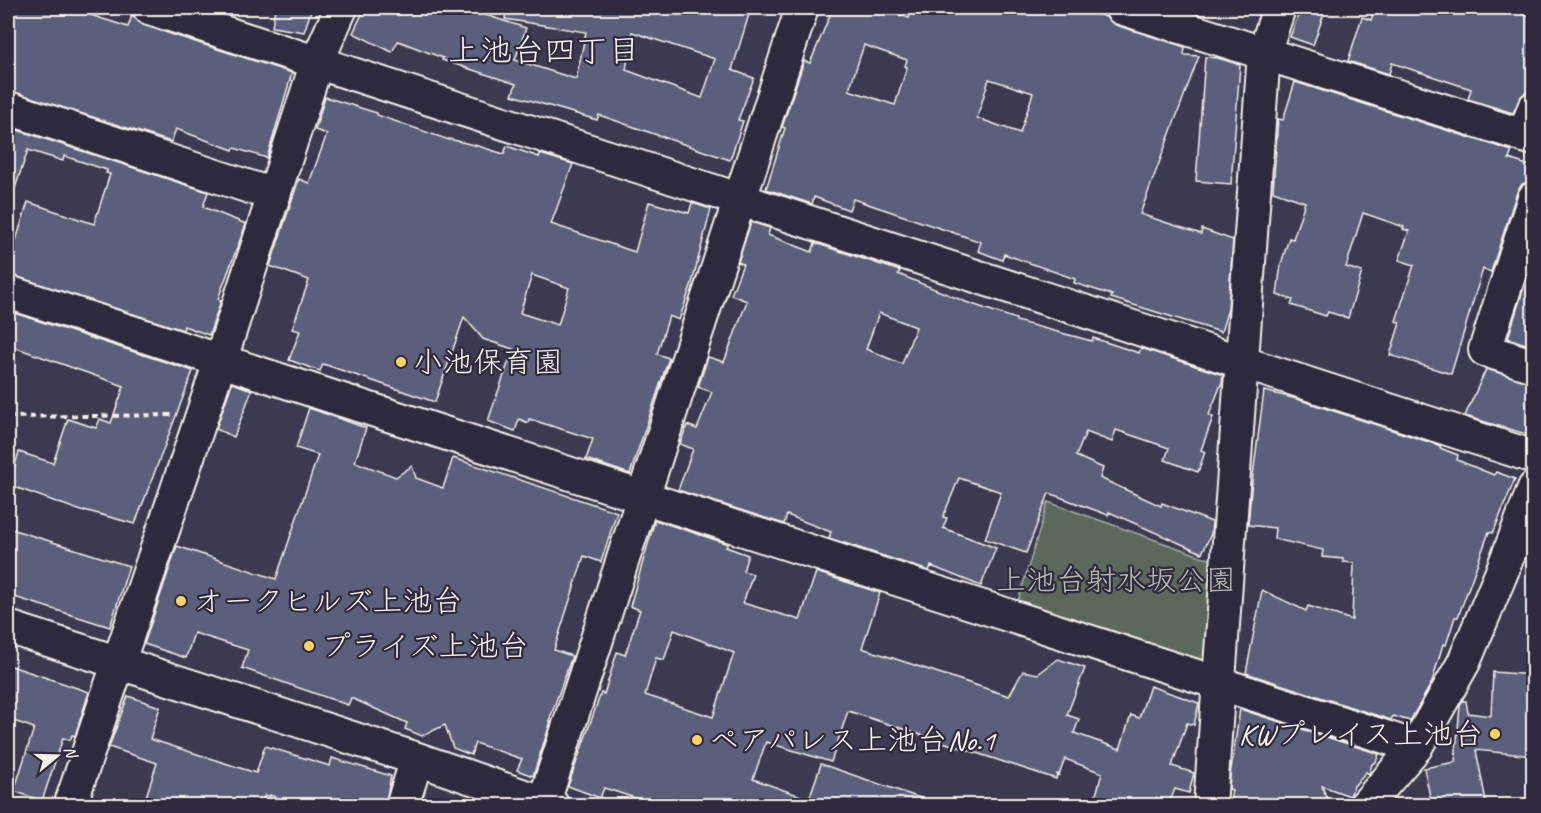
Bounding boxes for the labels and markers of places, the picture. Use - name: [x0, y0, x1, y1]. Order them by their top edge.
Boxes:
- place label: 小池保育園: [413, 343, 563, 381]
- marker: 小池保育園: [394, 355, 408, 369]
- place label: オークヒルズ上池台: [193, 582, 462, 620]
- marker: オークヒルズ上池台: [174, 594, 188, 608]
- place label: プライズ上池台: [321, 627, 529, 665]
- marker: プライズ上池台: [302, 639, 316, 653]
- place label: KWプレイス上池台: [1239, 715, 1483, 753]
- place label: ペアパレス上池台No.1: [709, 721, 997, 759]
- marker: KWプレイス上池台: [1488, 727, 1502, 741]
- marker: ペアパレス上池台No.1: [690, 733, 704, 747]

